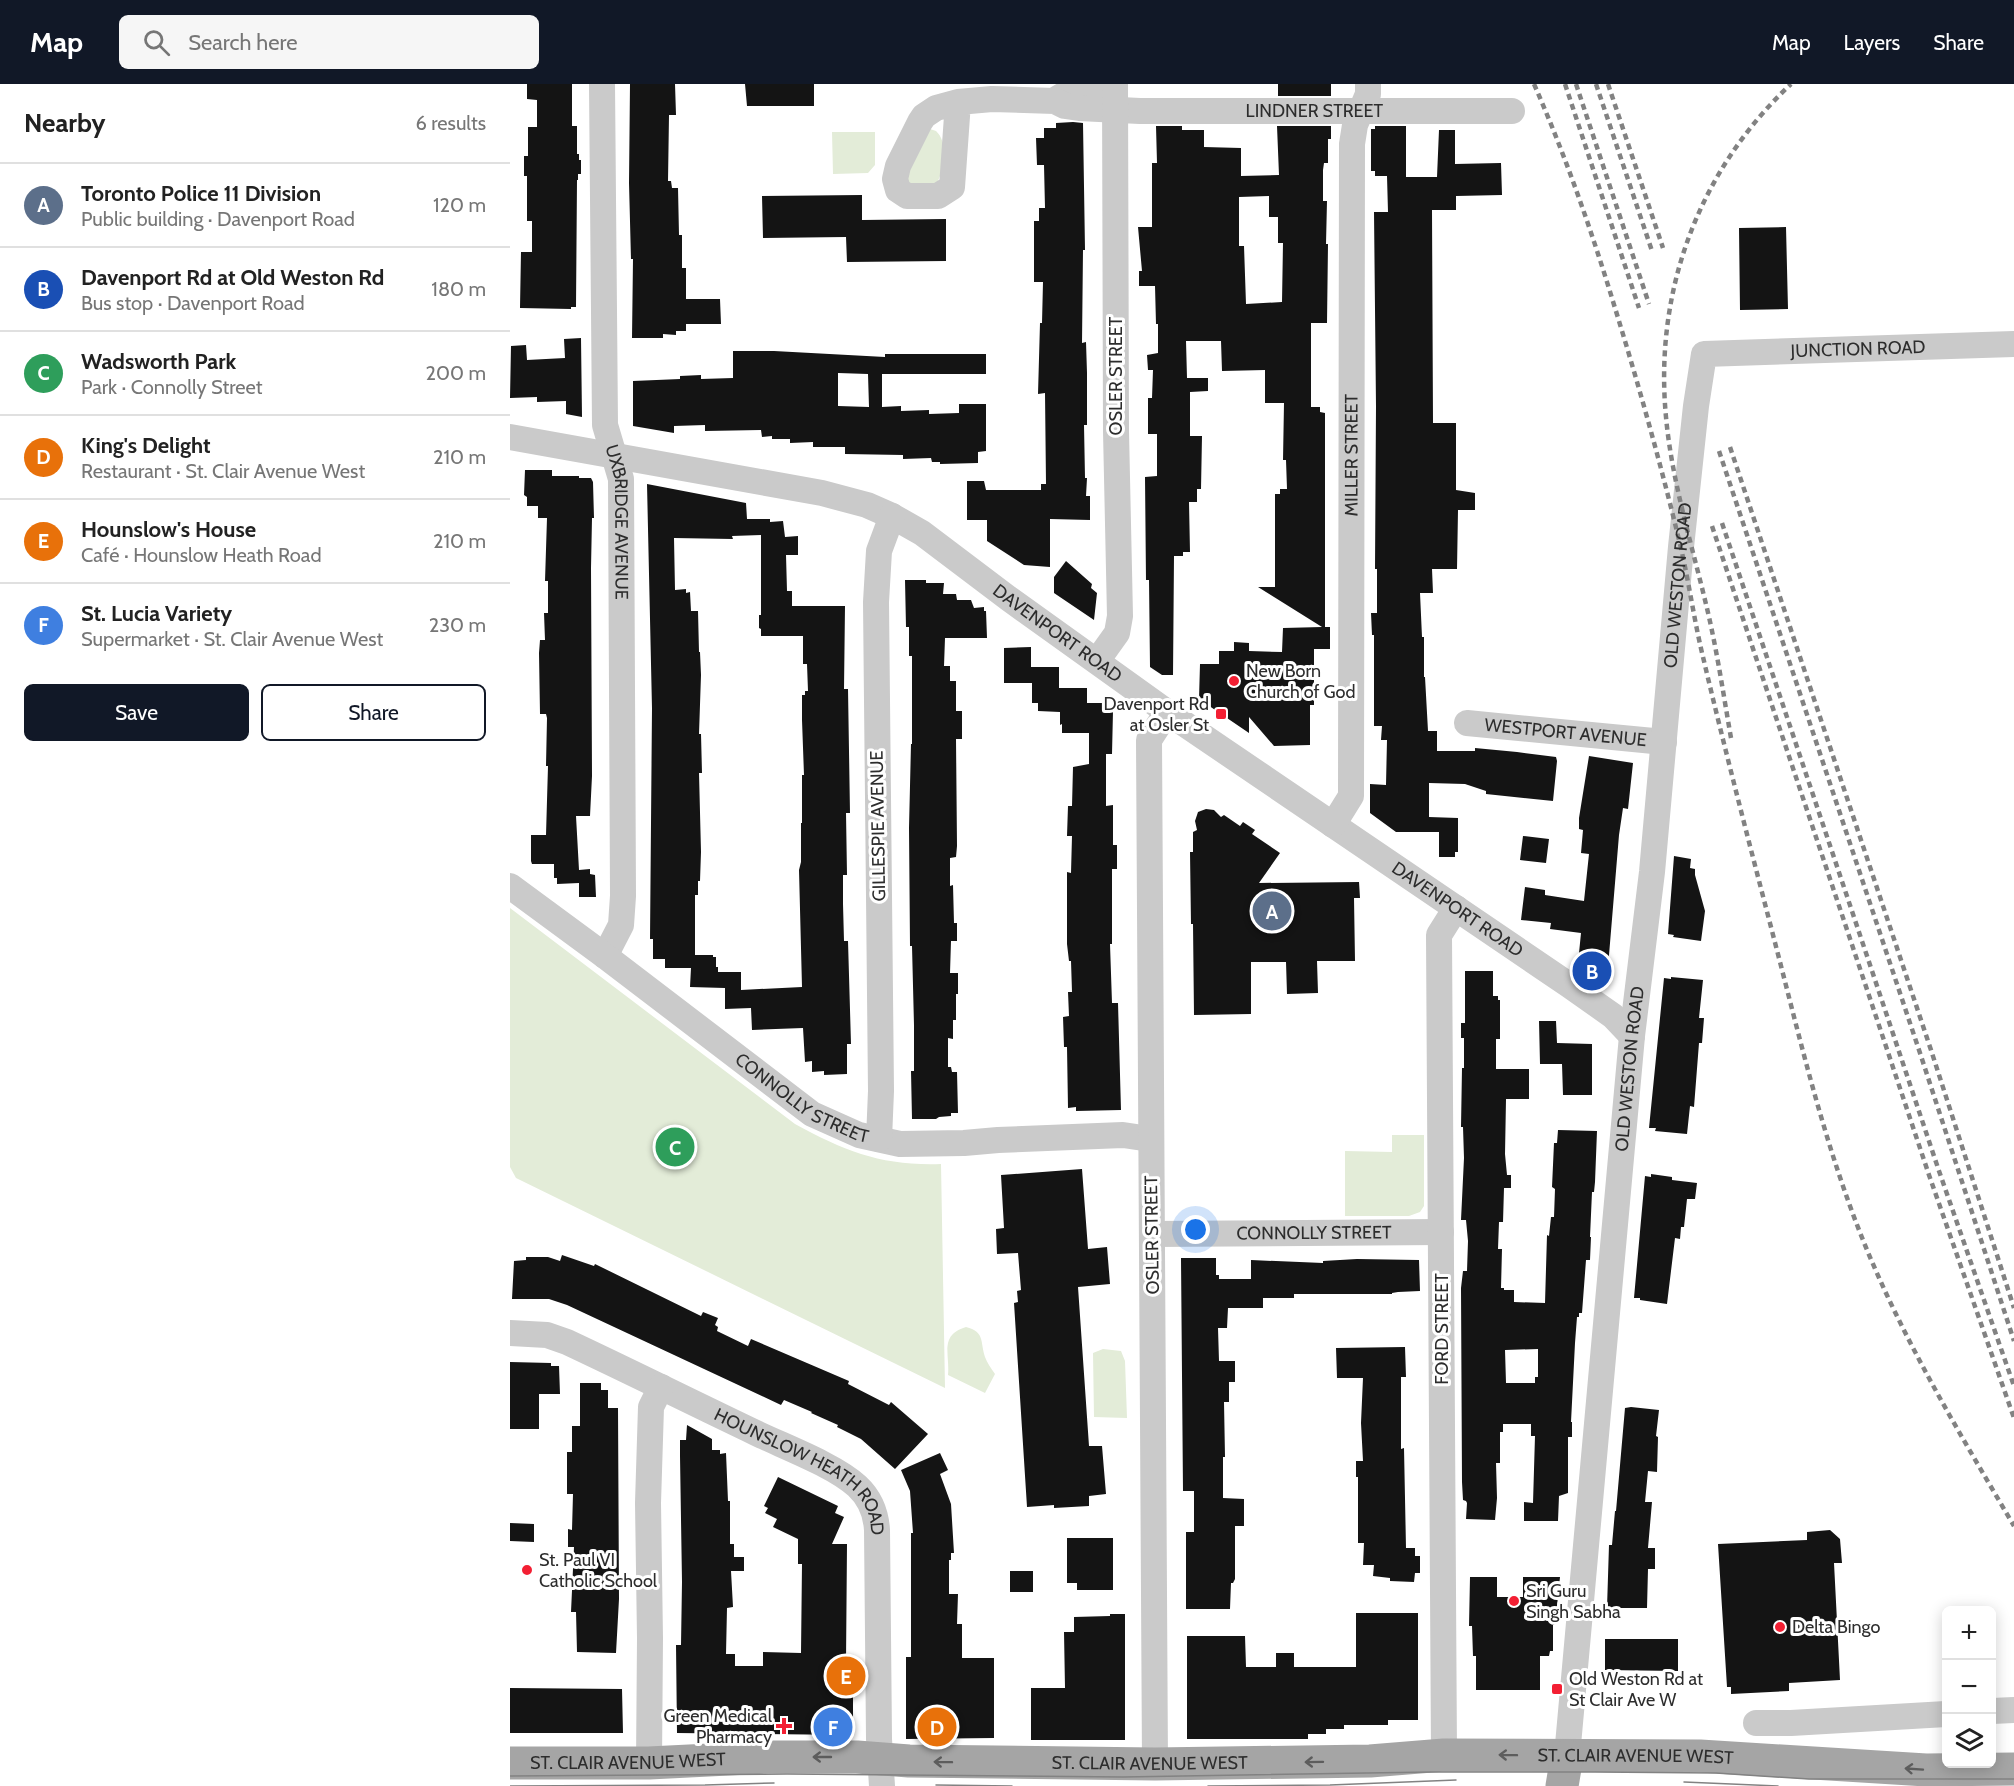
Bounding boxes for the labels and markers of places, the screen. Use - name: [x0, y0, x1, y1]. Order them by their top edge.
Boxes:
- place label: New Born Church of God: [1246, 660, 1355, 703]
- marker: New Born Church of God: [1227, 674, 1241, 688]
- place label: Davenport Rd at Osler St: [1104, 693, 1209, 736]
- marker: Davenport Rd at Osler St: [1214, 707, 1228, 721]
- pin: A: [1252, 888, 1292, 934]
- pin: B: [1572, 948, 1612, 994]
- pin: C: [656, 1124, 694, 1170]
- place label: St. Paul VI Catholic School: [539, 1549, 658, 1592]
- marker: St. Paul VI Catholic School: [520, 1563, 534, 1577]
- place label: Sri Guru Singh Sabha: [1526, 1580, 1621, 1623]
- marker: Sri Guru Singh Sabha: [1507, 1594, 1521, 1608]
- place label: Delta Bingo: [1792, 1616, 1881, 1638]
- marker: Delta Bingo: [1773, 1620, 1787, 1634]
- pin: E: [826, 1654, 866, 1698]
- place label: Old Weston Rd at St Clair Ave W: [1569, 1668, 1703, 1711]
- marker: Old Weston Rd at St Clair Ave W: [1550, 1682, 1564, 1696]
- pin: F: [814, 1704, 852, 1750]
- pin: D: [918, 1704, 956, 1750]
- place label: Green Medical Pharmacy: [664, 1705, 773, 1748]
- marker: Green Medical Pharmacy: [777, 1719, 791, 1733]

